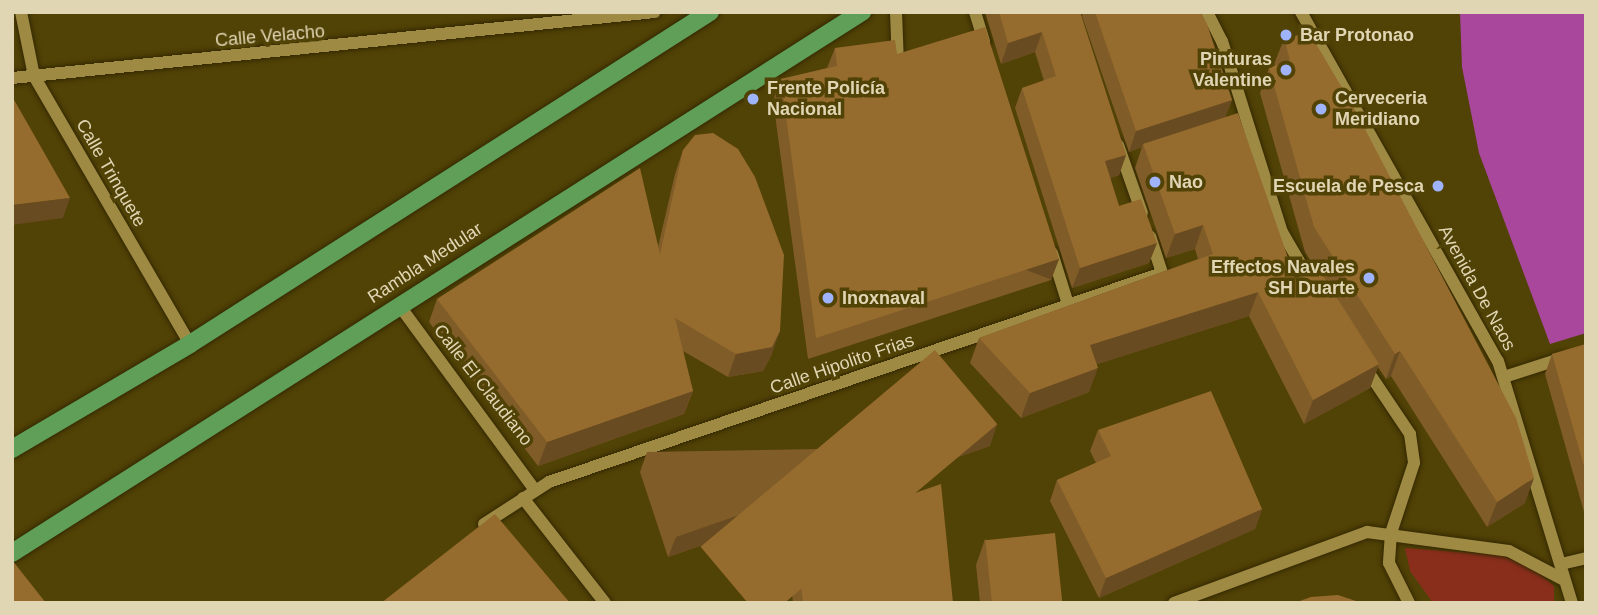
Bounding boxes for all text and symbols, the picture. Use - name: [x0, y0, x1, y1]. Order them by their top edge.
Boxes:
- street label: Calle Velacho: [214, 20, 326, 52]
- place label: Bar Protonao: [1300, 24, 1414, 46]
- marker: Bar Protonao: [1278, 27, 1294, 43]
- place label: Pinturas Valentine: [1193, 49, 1272, 92]
- marker: Pinturas Valentine: [1278, 62, 1294, 78]
- place label: Frente Policía Nacional: [767, 78, 885, 120]
- place label: Cerveceria Meridiano: [1335, 88, 1427, 130]
- marker: Frente Policía Nacional: [745, 91, 761, 107]
- marker: Cerveceria Meridiano: [1313, 101, 1329, 117]
- street label: Calle Trinquete: [71, 115, 151, 231]
- place label: Nao: [1169, 171, 1203, 193]
- marker: Nao: [1147, 174, 1163, 190]
- place label: Escuela de Pesca: [1273, 175, 1424, 197]
- marker: Escuela de Pesca: [1430, 178, 1446, 194]
- street label: Rambla Medular: [364, 218, 486, 308]
- street label: Avenida De Naos: [1434, 222, 1520, 354]
- place label: Effectos Navales SH Duarte: [1211, 257, 1355, 300]
- marker: Effectos Navales SH Duarte: [1361, 270, 1377, 286]
- place label: Inoxnaval: [842, 287, 925, 309]
- marker: Inoxnaval: [820, 290, 836, 306]
- street label: Calle El Claudiano: [429, 320, 537, 450]
- street label: Calle Hipolito Frias: [767, 329, 917, 399]

